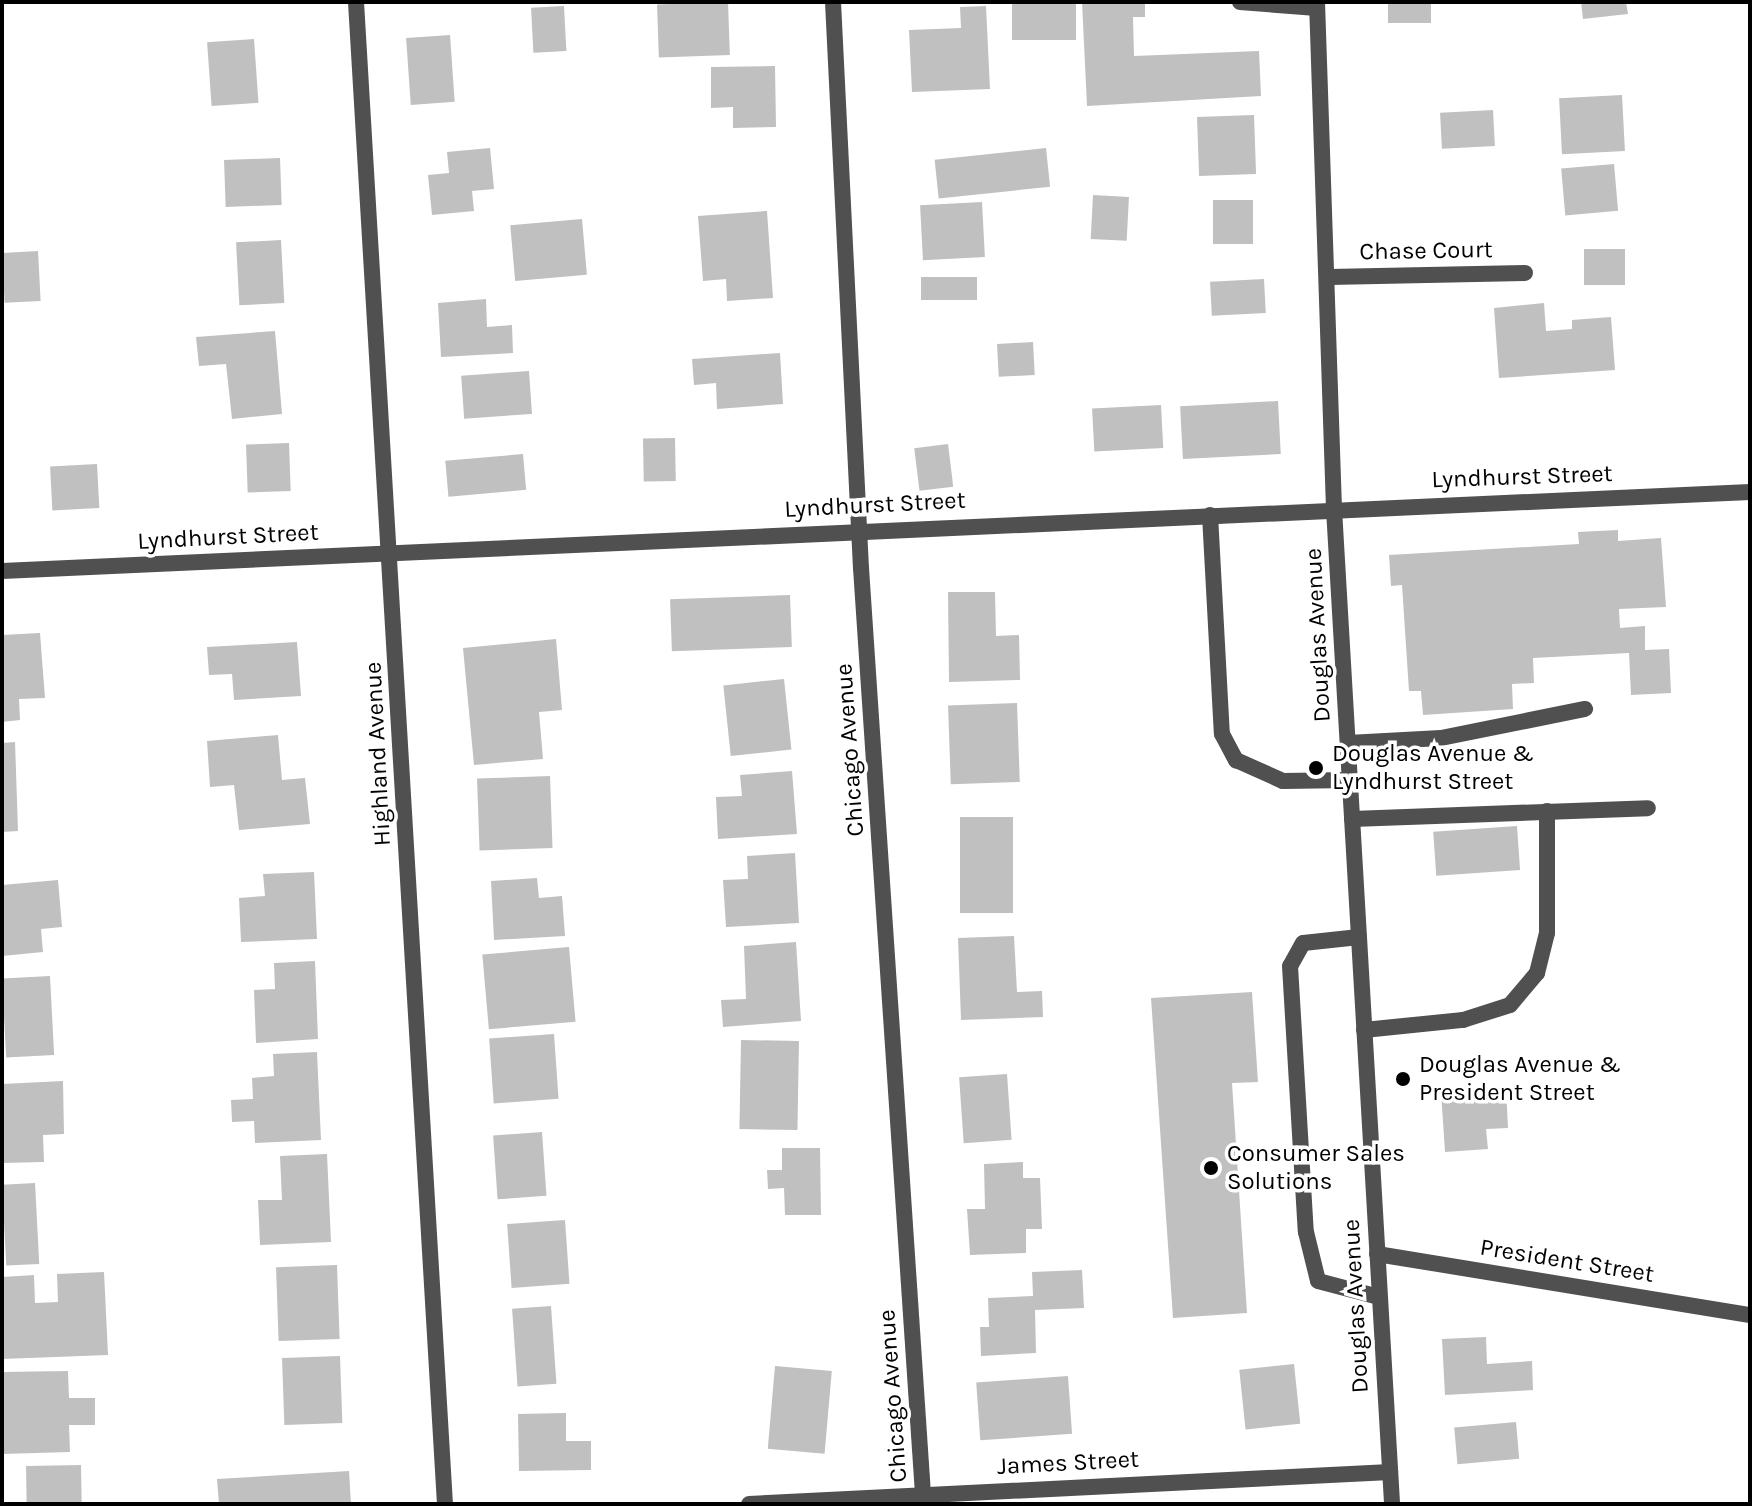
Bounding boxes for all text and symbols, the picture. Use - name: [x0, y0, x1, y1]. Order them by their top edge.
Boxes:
- street label: Chase Court: [1359, 235, 1493, 267]
- street label: Lyndhurst Street: [1431, 459, 1613, 495]
- street label: Lyndhurst Street: [784, 486, 966, 524]
- street label: Lyndhurst Street: [137, 518, 319, 556]
- street label: Douglas Avenue: [1299, 547, 1337, 723]
- street label: Highland Avenue: [359, 661, 397, 847]
- street label: Chicago Avenue: [830, 663, 870, 837]
- place label: Douglas Avenue & Lyndhurst Street: [1332, 740, 1534, 796]
- marker: Douglas Avenue & Lyndhurst Street: [1307, 759, 1325, 777]
- place label: Douglas Avenue & President Street: [1419, 1051, 1621, 1107]
- marker: Douglas Avenue & President Street: [1394, 1070, 1412, 1088]
- place label: Consumer Sales Solutions: [1227, 1140, 1405, 1196]
- marker: Consumer Sales Solutions: [1202, 1159, 1220, 1177]
- street label: Douglas Avenue: [1337, 1218, 1375, 1394]
- street label: President Street: [1478, 1233, 1656, 1289]
- street label: Chicago Avenue: [873, 1309, 913, 1483]
- street label: James Street: [996, 1445, 1140, 1481]

